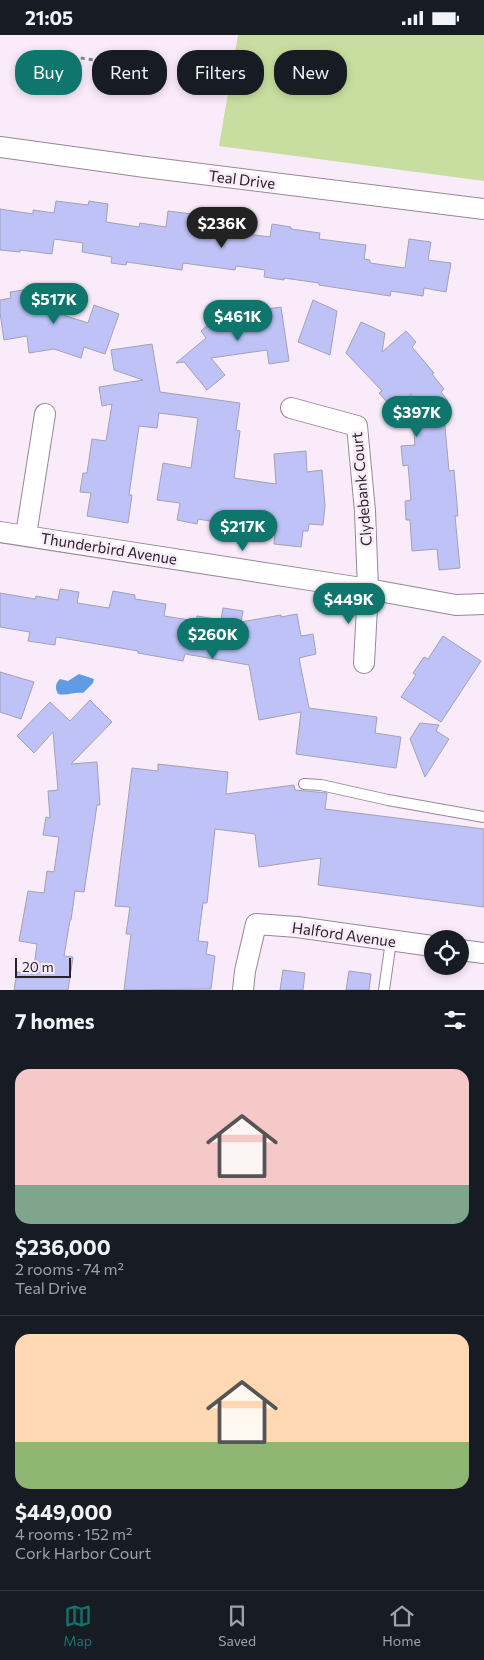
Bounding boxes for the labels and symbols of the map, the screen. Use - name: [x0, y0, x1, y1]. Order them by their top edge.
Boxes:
- street label: Teal Drive: [208, 166, 276, 192]
- pin: $236K: [187, 207, 257, 249]
- pin: $517K: [19, 283, 89, 325]
- pin: $461K: [203, 299, 273, 342]
- pin: $397K: [382, 395, 452, 438]
- street label: Clydebank Court: [347, 431, 375, 547]
- pin: $217K: [208, 509, 278, 552]
- street label: Thunderbird Avenue: [40, 528, 179, 568]
- pin: $449K: [314, 583, 384, 625]
- pin: $260K: [178, 617, 248, 660]
- street label: Halford Avenue: [291, 918, 397, 950]
- scale bar: [15, 955, 71, 978]

